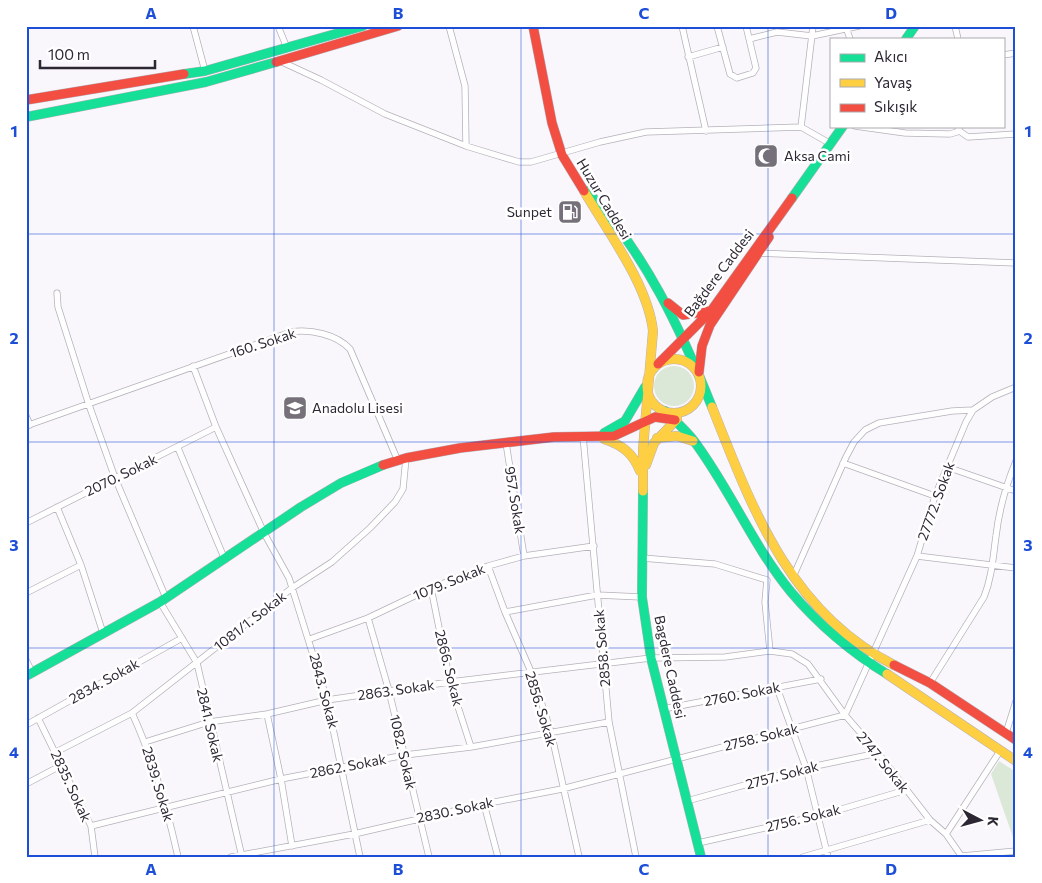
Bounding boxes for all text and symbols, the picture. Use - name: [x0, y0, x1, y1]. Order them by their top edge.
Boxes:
- text: A: [145, 3, 157, 22]
- text: B: [393, 3, 404, 22]
- text: C: [639, 3, 650, 22]
- text: D: [885, 3, 897, 22]
- scale bar: [40, 38, 155, 70]
- legend: [830, 38, 1004, 128]
- text: 100 m: [48, 45, 90, 63]
- text: Akıcı: [874, 47, 908, 65]
- text: Yavaş: [874, 73, 912, 91]
- text: Sıkışık: [874, 97, 917, 115]
- text: 1: [10, 121, 18, 140]
- text: 1: [1024, 121, 1032, 140]
- mosque icon: Aksa Cami: [753, 143, 779, 169]
- place label: Aksa Cami: [784, 147, 850, 164]
- street label: Huzur Caddesi: [573, 155, 635, 242]
- fuel station icon: Sunpet: [557, 199, 583, 225]
- place label: Sunpet: [507, 203, 552, 220]
- street label: Bağdere Caddesi: [680, 226, 757, 320]
- street label: 160. Sokak: [228, 324, 298, 361]
- text: 2: [9, 328, 19, 347]
- text: 2: [1023, 328, 1033, 347]
- school or university icon: Anadolu Lisesi: [282, 395, 308, 421]
- place label: Anadolu Lisesi: [312, 399, 403, 416]
- street label: 2070. Sokak: [82, 450, 160, 499]
- street label: 27772. Sokak: [913, 459, 958, 543]
- street label: 957. Sokak: [502, 465, 529, 535]
- text: 3: [9, 535, 19, 554]
- text: 3: [1023, 535, 1033, 554]
- street label: 1079. Sokak: [411, 559, 487, 604]
- street label: 1081/1. Sokak: [210, 587, 289, 654]
- street label: 2858. Sokak: [590, 608, 613, 687]
- street label: Bagdere Caddesi: [651, 614, 690, 720]
- street label: 2866. Sokak: [432, 628, 467, 708]
- street label: 2843. Sokak: [306, 651, 343, 731]
- street label: 2834. Sokak: [66, 654, 142, 707]
- street label: 2856. Sokak: [522, 669, 561, 749]
- street label: 2863. Sokak: [356, 676, 436, 703]
- street label: 2760. Sokak: [702, 678, 782, 709]
- street label: 2841. Sokak: [194, 686, 227, 764]
- street label: 1082. Sokak: [387, 713, 420, 791]
- street label: 2758. Sokak: [722, 719, 800, 754]
- street label: 2747. Sokak: [854, 728, 914, 796]
- text: 4: [9, 742, 19, 761]
- text: 4: [1023, 742, 1033, 761]
- street label: 2839. Sokak: [139, 744, 178, 824]
- street label: 2835. Sokak: [47, 747, 96, 825]
- street label: 2862. Sokak: [308, 750, 388, 781]
- street label: 2757. Sokak: [744, 757, 821, 792]
- street label: 2830. Sokak: [415, 793, 495, 826]
- north arrow: [954, 796, 1004, 846]
- street label: 2756. Sokak: [764, 800, 842, 835]
- text: K: [984, 816, 1002, 827]
- text: A: [145, 859, 157, 878]
- text: B: [393, 859, 404, 878]
- text: C: [639, 859, 650, 878]
- text: D: [885, 859, 897, 878]

